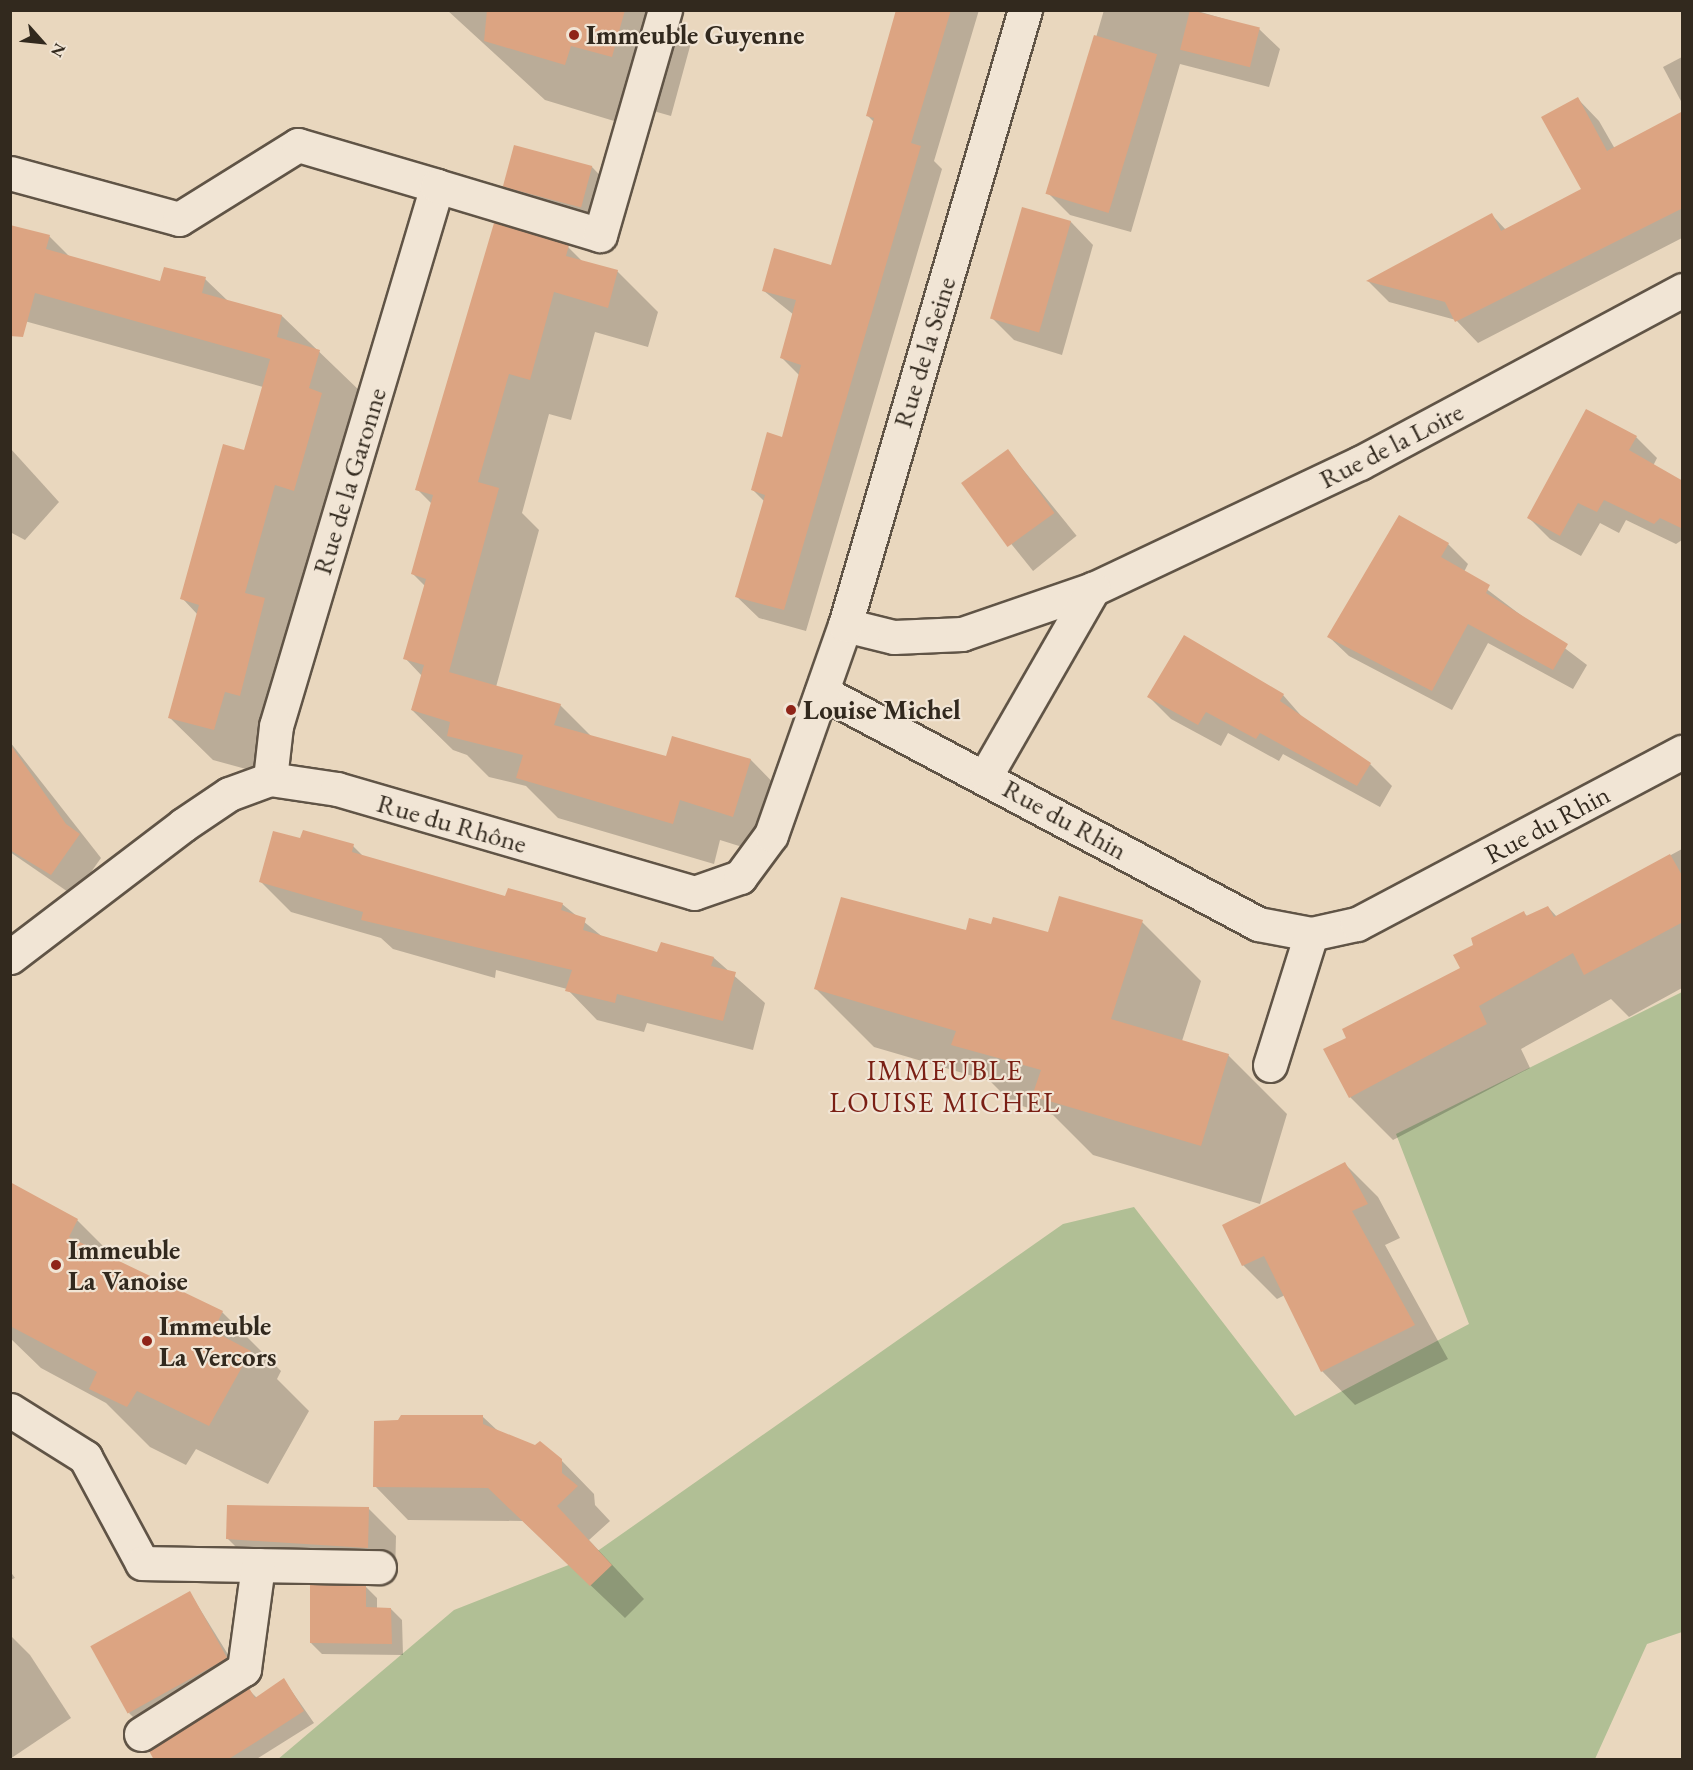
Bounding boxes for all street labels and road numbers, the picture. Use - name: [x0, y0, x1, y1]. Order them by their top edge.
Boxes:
- street label: Rue de la Seine: [886, 273, 962, 431]
- street label: Rue de la Garonne: [305, 384, 393, 578]
- street label: Rue de la Loire: [1314, 395, 1468, 495]
- street label: Rue du Rhin: [997, 772, 1133, 866]
- street label: Rue du Rhin: [1479, 778, 1615, 870]
- street label: Rue du Rhône: [374, 786, 530, 860]

